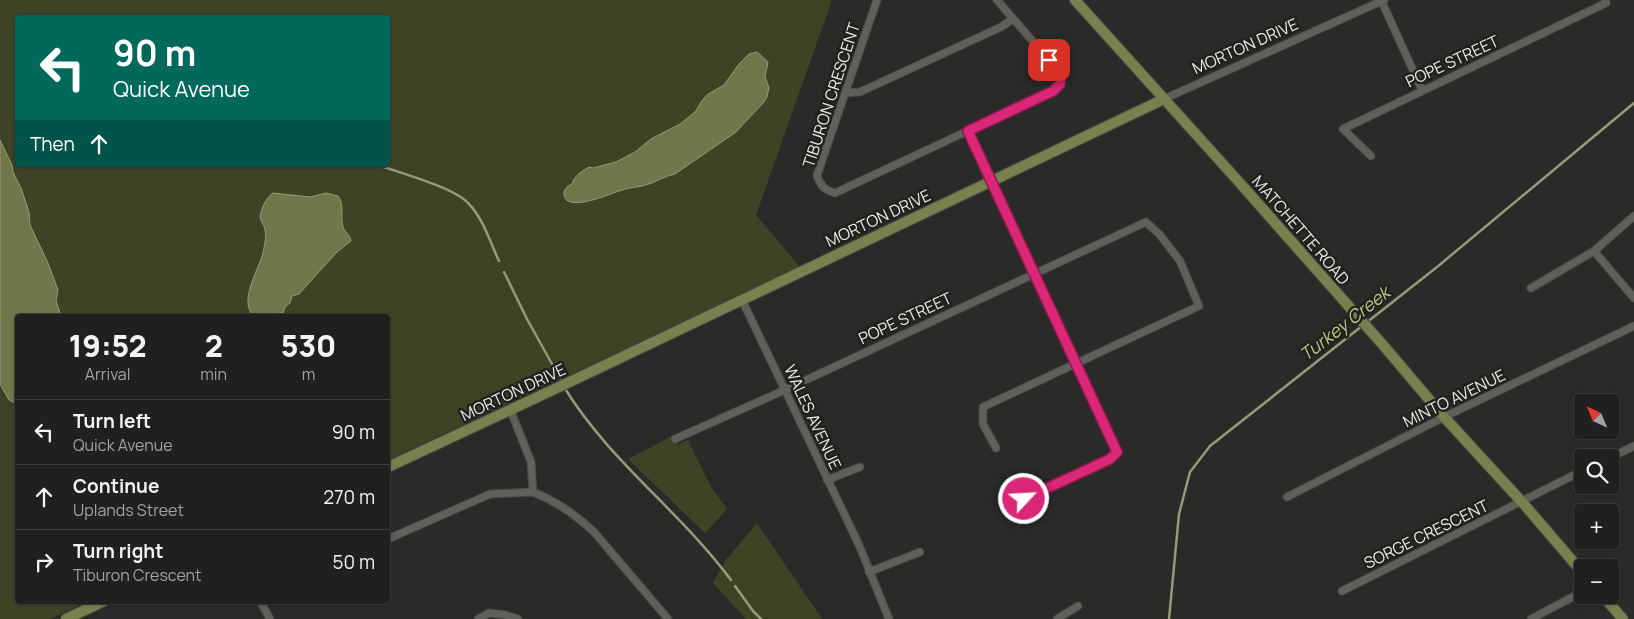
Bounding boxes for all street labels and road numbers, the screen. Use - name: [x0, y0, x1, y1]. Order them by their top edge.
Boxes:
- street label: MORTON DRIVE: [1189, 13, 1301, 79]
- street label: TIBURON CRESCENT: [797, 19, 865, 170]
- street label: POPE STREET: [1402, 30, 1503, 92]
- street label: MATCHETTE ROAD: [1247, 171, 1355, 290]
- street label: MORTON DRIVE: [822, 184, 934, 252]
- street label: POPE STREET: [855, 287, 956, 349]
- street label: MORTON DRIVE: [457, 358, 569, 426]
- street label: WALES AVENUE: [779, 361, 847, 473]
- street label: MINTO AVENUE: [1399, 364, 1509, 432]
- street label: SORGE CRESCENT: [1360, 494, 1492, 574]

